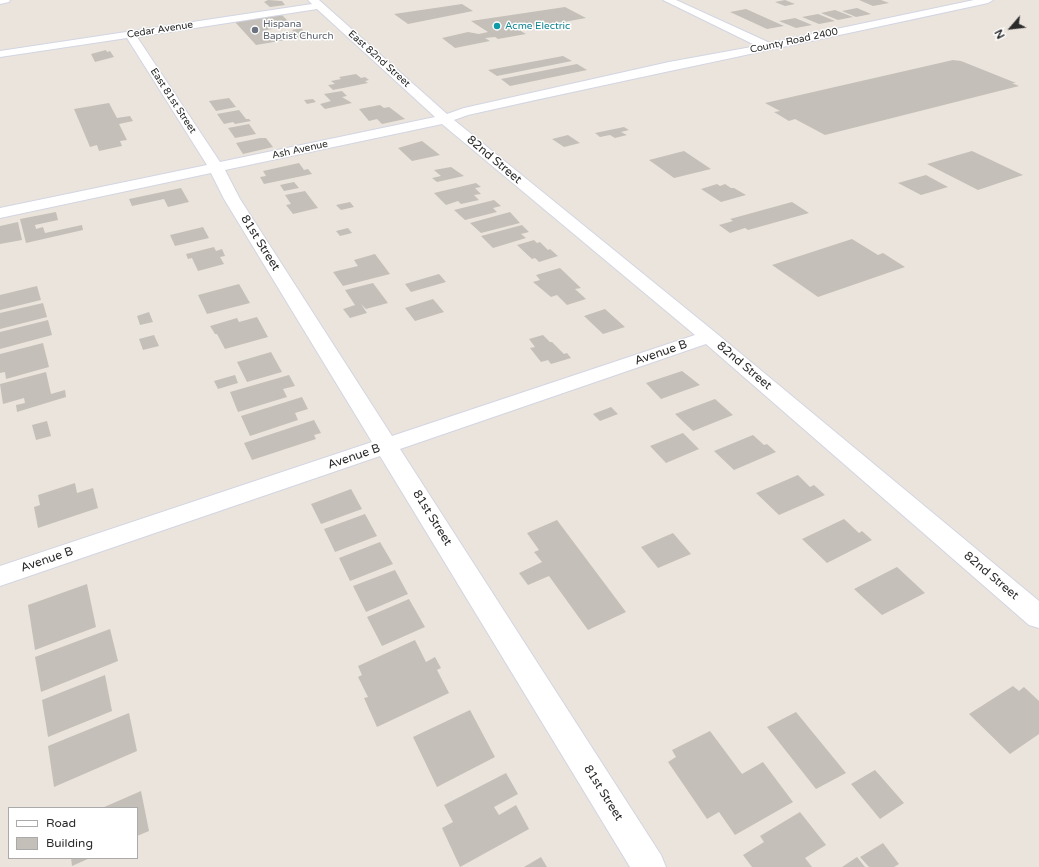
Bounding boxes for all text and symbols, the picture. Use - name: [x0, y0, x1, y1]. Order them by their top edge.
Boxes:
- north arrow: [991, 8, 1031, 48]
- place label: Hispana Baptist Church: [263, 18, 333, 42]
- street label: Cedar Avenue: [126, 19, 194, 41]
- place label: Acme Electric: [505, 20, 570, 32]
- marker: Acme Electric: [492, 21, 502, 31]
- marker: Hispana Baptist Church: [250, 25, 260, 35]
- street label: County Road 2400: [749, 26, 839, 56]
- text: N: [992, 27, 1008, 41]
- street label: East 82nd Street: [346, 28, 412, 90]
- street label: East 81st Street: [147, 66, 199, 136]
- street label: 82nd Street: [464, 133, 524, 187]
- street label: Ash Avenue: [271, 138, 329, 162]
- street label: 81st Street: [237, 213, 283, 273]
- street label: Avenue B: [633, 337, 689, 369]
- street label: 82nd Street: [714, 339, 774, 393]
- street label: Avenue B: [326, 441, 382, 473]
- street label: 81st Street: [409, 488, 455, 548]
- street label: Avenue B: [19, 544, 75, 576]
- street label: 82nd Street: [961, 549, 1021, 603]
- street label: 81st Street: [580, 763, 626, 823]
- legend: [8, 807, 138, 859]
- text: Road: [46, 816, 76, 830]
- text: Building: [46, 836, 93, 850]

